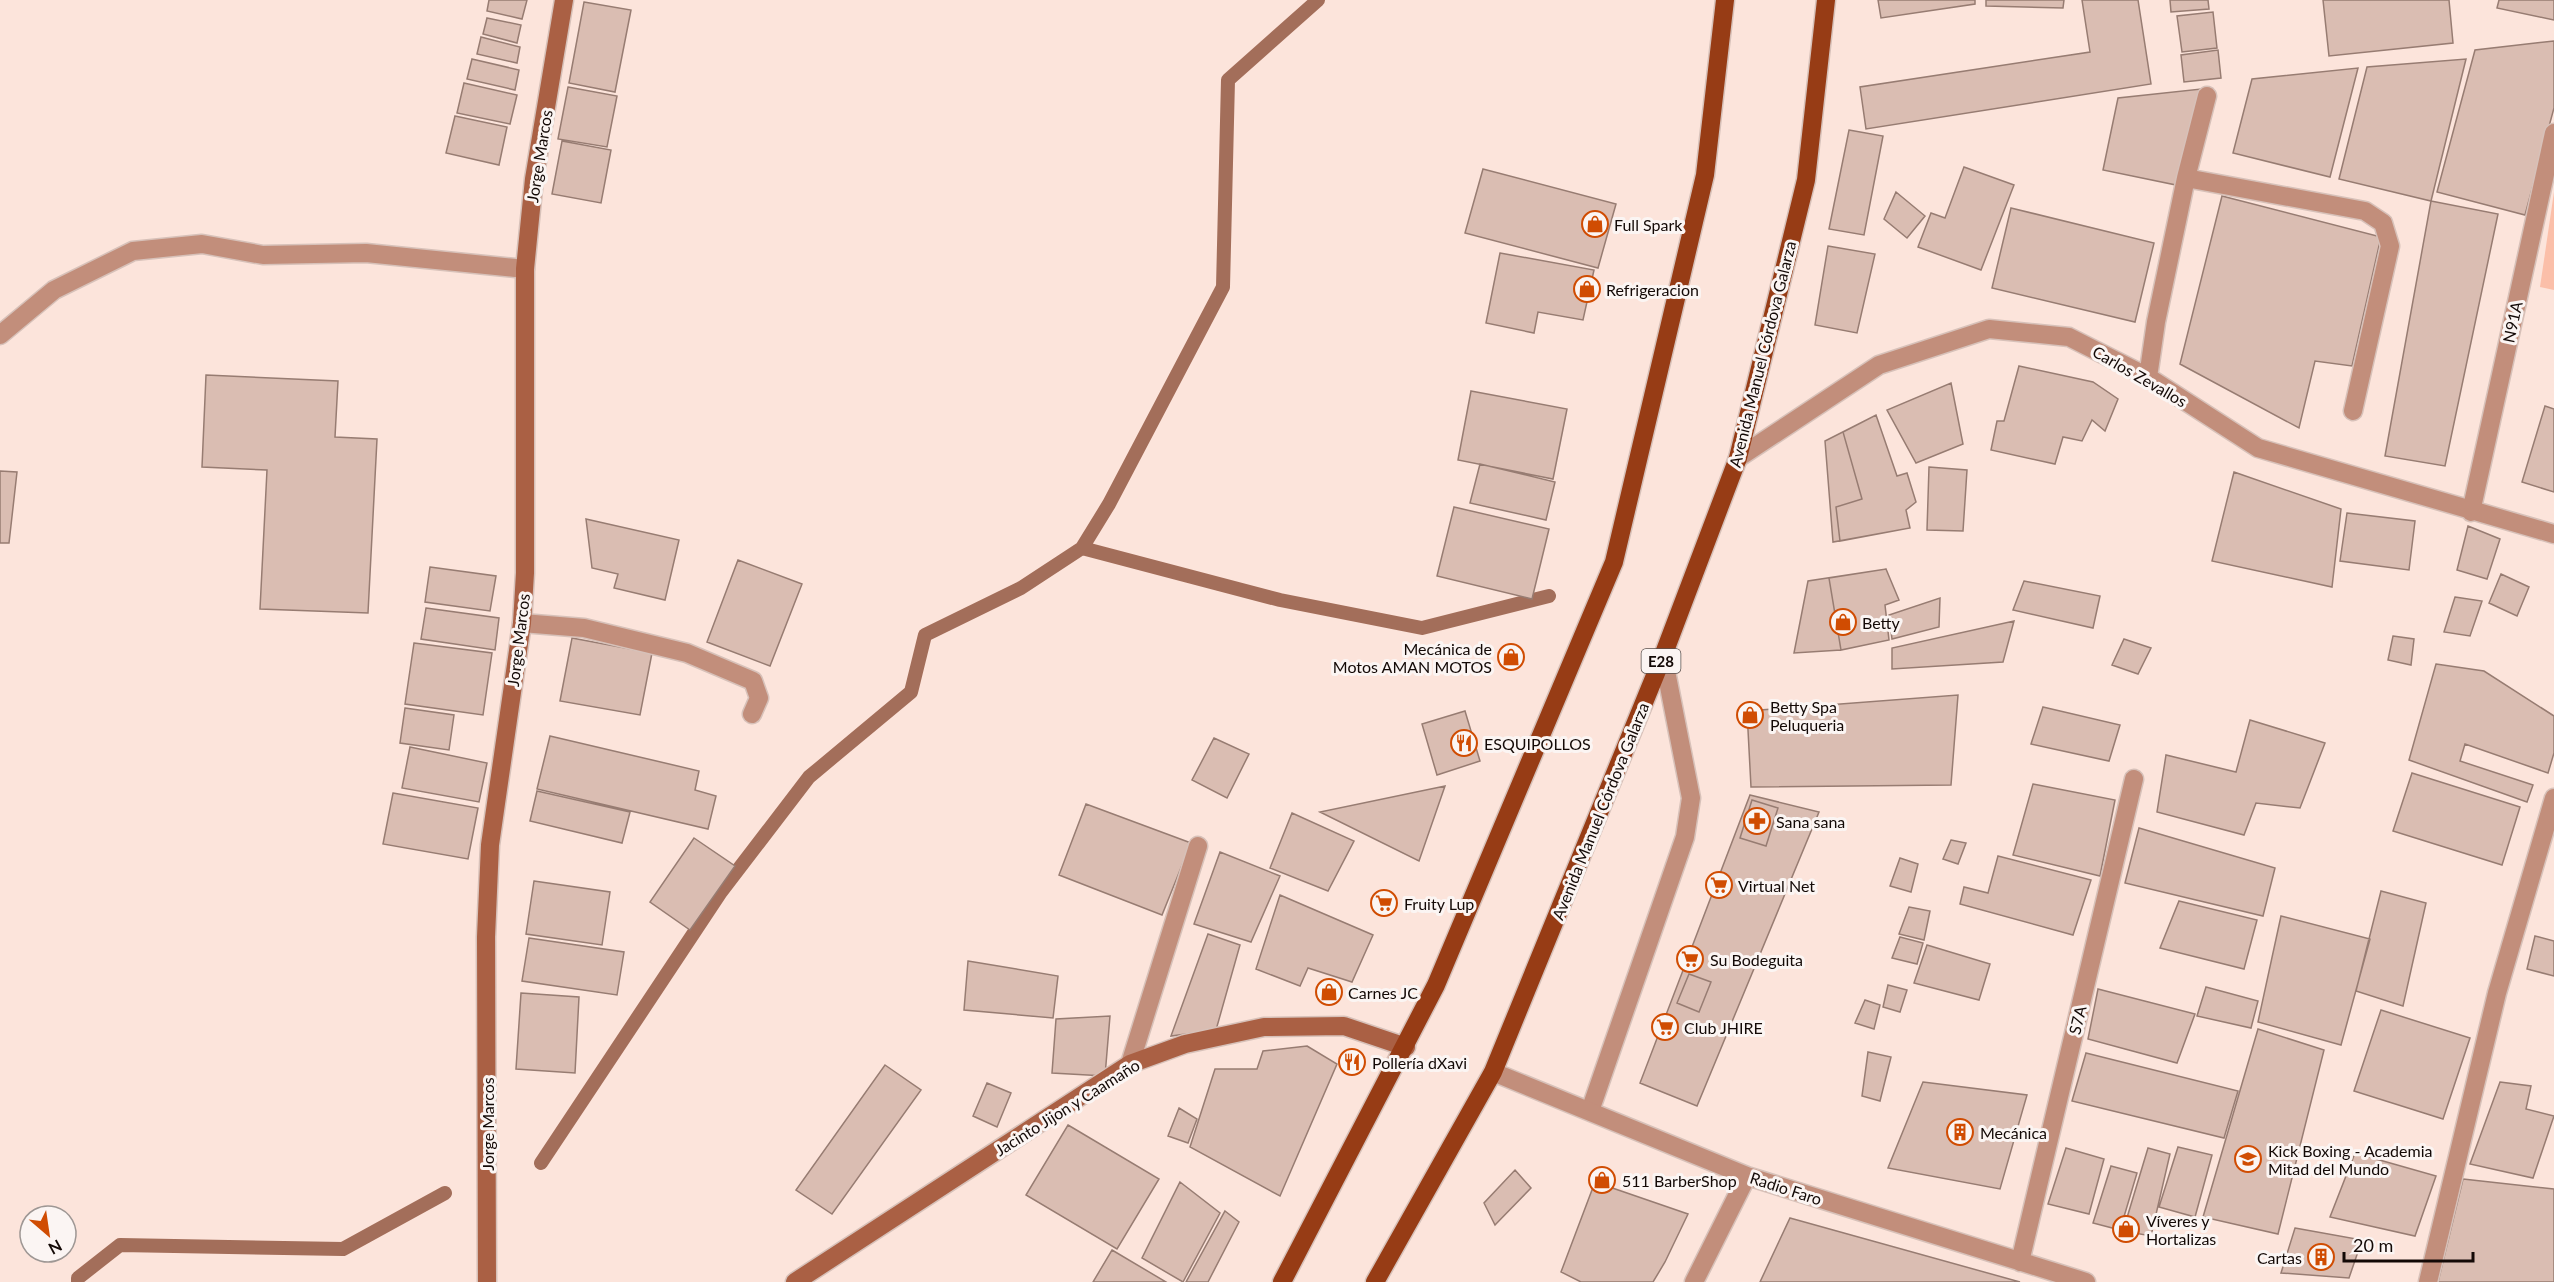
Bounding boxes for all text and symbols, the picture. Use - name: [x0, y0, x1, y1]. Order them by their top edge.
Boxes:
- street label: Jorge Marcos: [522, 108, 556, 204]
- shop icon: Full Spark: [1580, 209, 1610, 239]
- place label: Full Spark: [1614, 215, 1683, 234]
- street label: Avenida Manuel Córdova Galarza: [1725, 239, 1799, 469]
- shop icon: Refrigeracion: [1572, 274, 1602, 304]
- place label: Refrigeracion: [1606, 280, 1699, 299]
- street label: N91A: [2498, 300, 2526, 344]
- street label: Carlos Zevallos: [2090, 341, 2190, 411]
- street label: Jorge Marcos: [503, 592, 533, 688]
- shop icon: Betty: [1828, 607, 1858, 637]
- place label: Betty: [1862, 613, 1901, 632]
- place label: Mecánica de Motos AMAN MOTOS: [1333, 639, 1492, 676]
- shop icon: Mecánica de Motos AMAN MOTOS: [1496, 642, 1526, 672]
- road number: E28: [1642, 649, 1680, 673]
- place label: Betty Spa Peluqueria: [1770, 697, 1844, 734]
- street label: Avenida Manuel Córdova Galarza: [1548, 700, 1652, 922]
- shop icon: Betty Spa Peluqueria: [1735, 700, 1765, 730]
- restaurant icon: ESQUIPOLLOS: [1449, 728, 1479, 758]
- place label: ESQUIPOLLOS: [1484, 734, 1591, 753]
- pharmacy icon: Sana sana: [1742, 806, 1772, 836]
- place label: Sana sana: [1776, 812, 1845, 831]
- supermarket icon: Virtual Net: [1704, 870, 1734, 900]
- place label: Virtual Net: [1738, 876, 1815, 895]
- supermarket icon: Fruity Lup: [1369, 888, 1399, 918]
- place label: Fruity Lup: [1404, 894, 1474, 913]
- supermarket icon: Su Bodeguita: [1675, 944, 1705, 974]
- place label: Su Bodeguita: [1710, 950, 1803, 969]
- shop icon: Carnes JC: [1314, 977, 1344, 1007]
- place label: Carnes JC: [1348, 983, 1418, 1002]
- street label: S7A: [2065, 1004, 2090, 1036]
- supermarket icon: Club JHIRE: [1650, 1012, 1680, 1042]
- place label: Club JHIRE: [1684, 1018, 1763, 1037]
- restaurant icon: Pollería dXavi: [1337, 1047, 1367, 1077]
- place label: Pollería dXavi: [1372, 1053, 1467, 1072]
- street label: Jacinto Jijon y Caamaño: [991, 1055, 1143, 1159]
- street label: Jorge Marcos: [478, 1077, 497, 1171]
- building icon: Mecánica: [1945, 1117, 1975, 1147]
- place label: Mecánica: [1980, 1123, 2047, 1142]
- place label: Kick Boxing - Academia Mitad del Mundo: [2268, 1141, 2432, 1178]
- school or university icon: Kick Boxing - Academia Mitad del Mundo: [2233, 1144, 2263, 1174]
- shop icon: 511 BarberShop: [1587, 1165, 1617, 1195]
- street label: Radio Faro: [1748, 1167, 1824, 1209]
- place label: 511 BarberShop: [1622, 1171, 1737, 1190]
- north arrow: [18, 1204, 78, 1264]
- place label: Víveres y Hortalizas: [2146, 1211, 2216, 1248]
- shop icon: Víveres y Hortalizas: [2111, 1214, 2141, 1244]
- scale bar: [2344, 1225, 2473, 1263]
- text: 20 m: [2353, 1234, 2393, 1256]
- text: N: [46, 1236, 66, 1259]
- building icon: Cartas: [2306, 1242, 2336, 1272]
- place label: Cartas: [2257, 1248, 2302, 1267]

